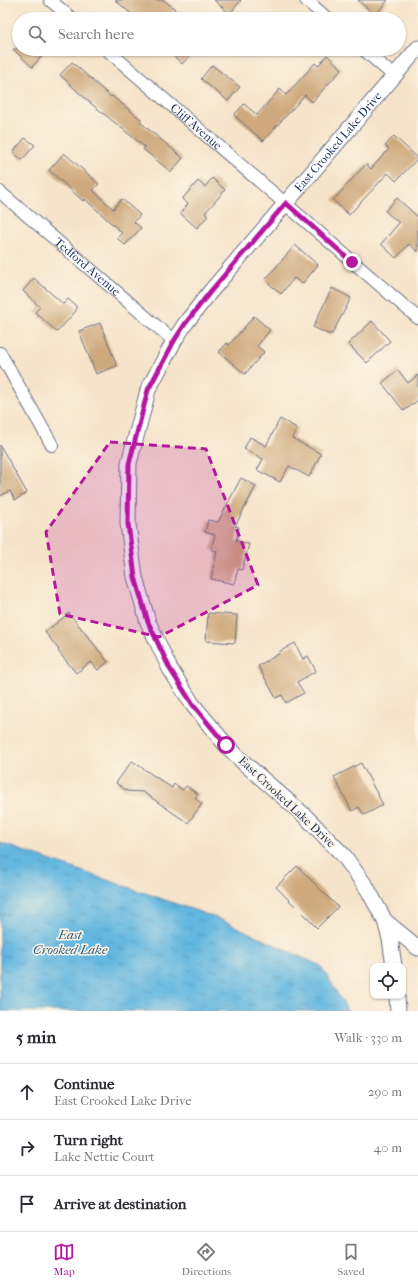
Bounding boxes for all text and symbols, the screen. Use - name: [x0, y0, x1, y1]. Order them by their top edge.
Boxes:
- search box: [12, 12, 406, 56]
- icon: search: [26, 23, 48, 45]
- text: Search here: [58, 25, 134, 43]
- street label: East Crooked Lake Drive: [291, 89, 385, 195]
- street label: Cliff Avenue: [168, 101, 225, 153]
- street label: Tedford Avenue: [52, 235, 123, 299]
- route end: [343, 253, 361, 271]
- route start: [217, 736, 235, 754]
- street label: East Crooked Lake Drive: [236, 754, 338, 850]
- water label: East Crooked Lake: [33, 927, 108, 957]
- map controls: [370, 963, 406, 999]
- button: locate: [370, 963, 406, 999]
- text: 5 min: [16, 1027, 56, 1047]
- text: Walk · 330 m: [334, 1030, 402, 1045]
- text: Continue: [54, 1075, 114, 1093]
- icon: ahead: [16, 1081, 38, 1103]
- text: 290 m: [368, 1084, 402, 1099]
- text: East Crooked Lake Drive: [54, 1093, 192, 1108]
- text: Turn right: [54, 1131, 123, 1149]
- icon: right: [16, 1137, 38, 1159]
- text: 40 m: [374, 1140, 402, 1155]
- text: Lake Nettie Court: [54, 1149, 155, 1164]
- icon: arrive: [16, 1193, 38, 1215]
- text: Arrive at destination: [54, 1195, 186, 1213]
- tab: Map: [53, 1241, 75, 1278]
- tab: Directions: [182, 1241, 231, 1278]
- tab: Saved: [337, 1241, 365, 1278]

